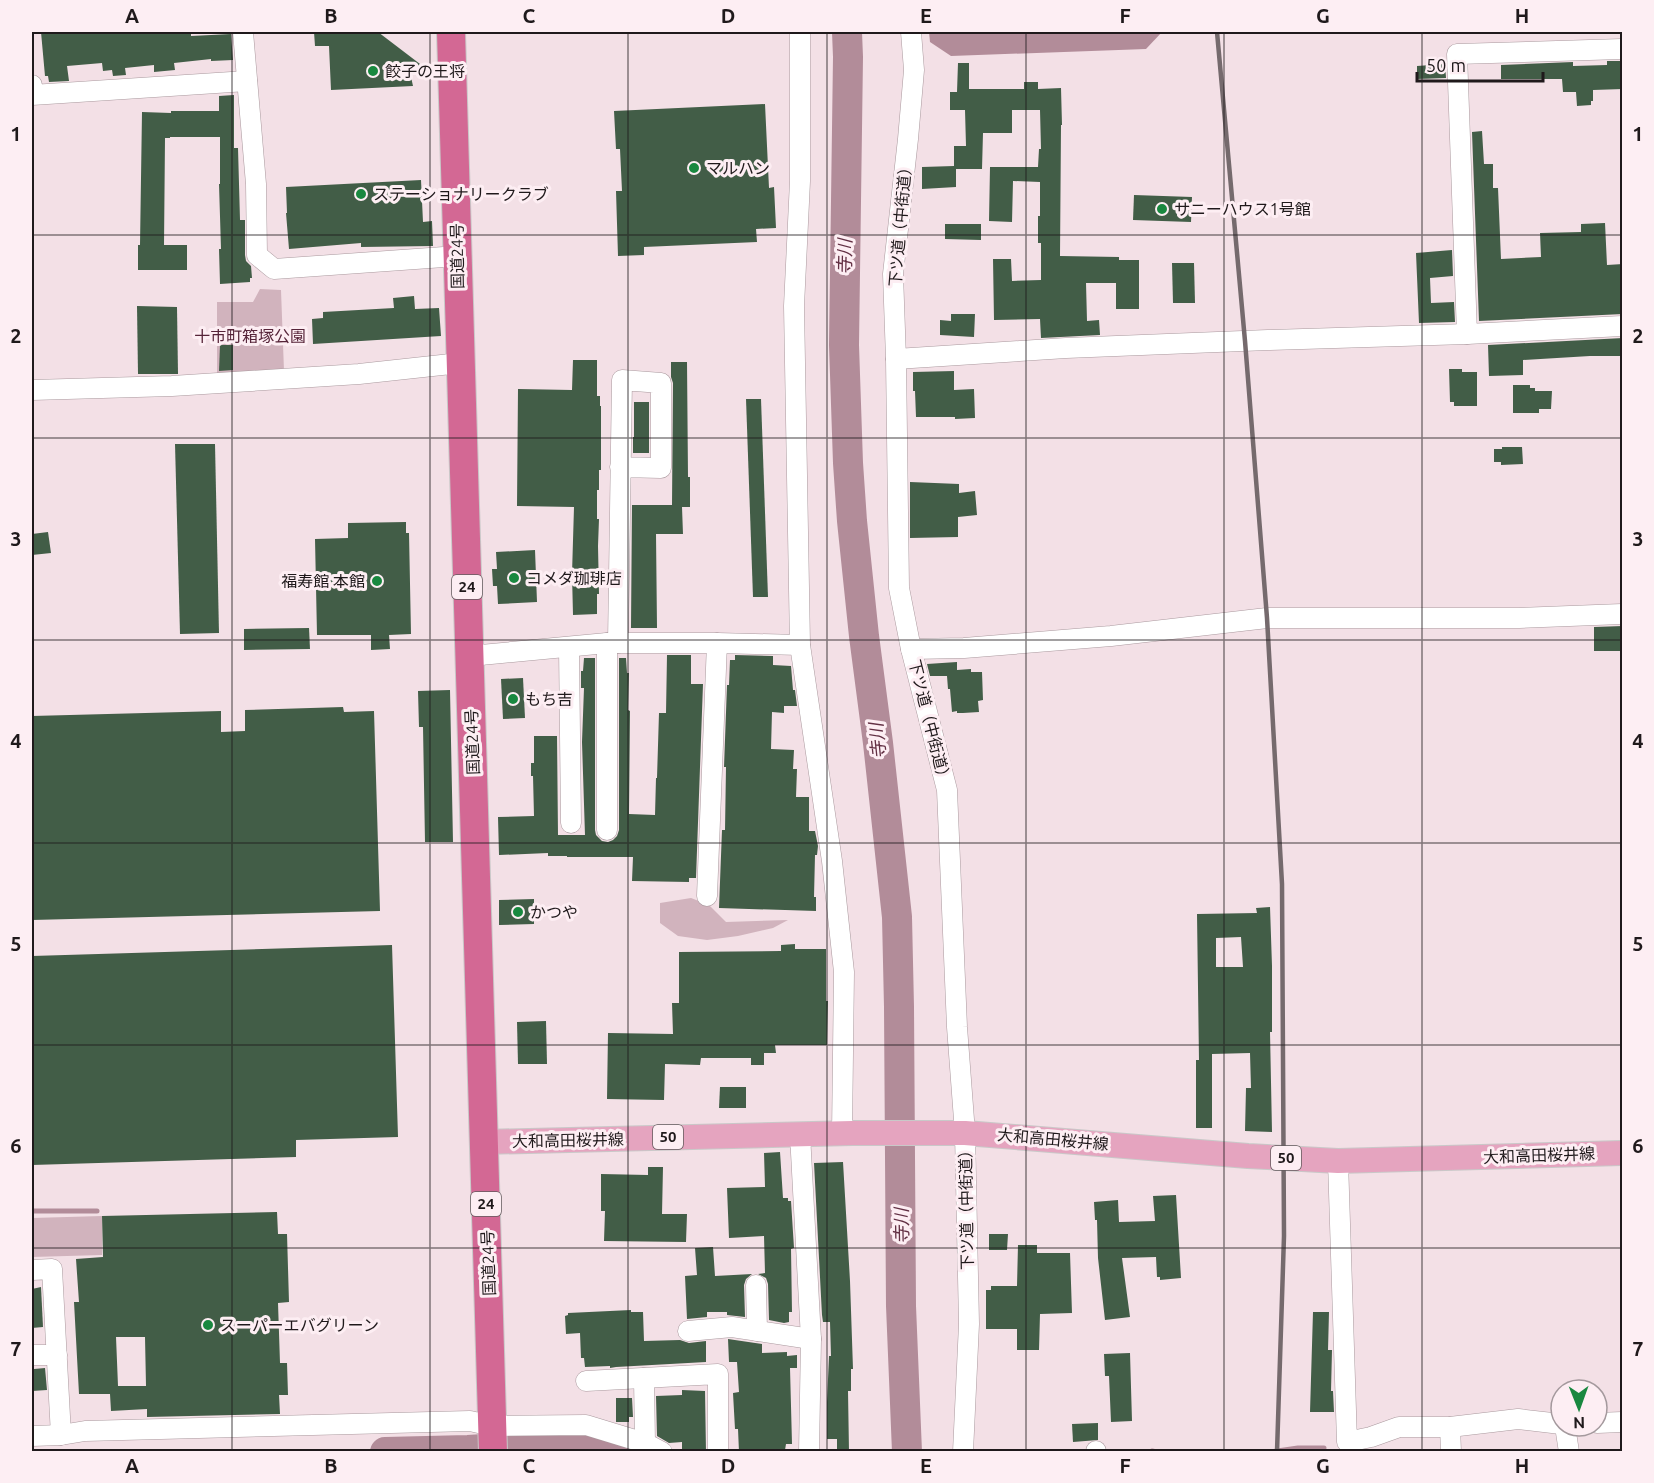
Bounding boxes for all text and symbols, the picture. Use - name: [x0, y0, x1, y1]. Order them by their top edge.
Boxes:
- text: A: [125, 4, 139, 27]
- text: B: [324, 4, 338, 27]
- text: C: [523, 4, 536, 27]
- text: D: [721, 4, 735, 27]
- text: E: [920, 4, 932, 27]
- text: F: [1119, 4, 1131, 27]
- text: G: [1316, 4, 1330, 27]
- text: H: [1515, 4, 1529, 27]
- scale bar: [1417, 45, 1543, 83]
- text: 50 m: [1426, 55, 1466, 75]
- place label: 餃子の王将: [385, 62, 465, 80]
- marker: 餃子の王将: [366, 64, 380, 78]
- text: 1: [10, 122, 22, 145]
- text: 1: [1632, 122, 1644, 145]
- street label: 下ツ道（中街道）: [885, 158, 915, 288]
- place label: マルハン: [706, 159, 770, 177]
- marker: マルハン: [687, 161, 701, 175]
- place label: ステーショナリークラブ: [373, 185, 549, 203]
- marker: ステーショナリークラブ: [354, 187, 368, 201]
- place label: サニーハウス1号館: [1174, 200, 1311, 218]
- marker: サニーハウス1号館: [1155, 202, 1169, 216]
- street label: 国道24号: [447, 223, 467, 289]
- water label: 寺川: [834, 237, 854, 275]
- text: 2: [10, 324, 22, 347]
- text: 2: [1632, 324, 1644, 347]
- park label: 十市町箱塚公園: [194, 327, 306, 345]
- text: 3: [10, 527, 22, 550]
- text: 3: [1632, 527, 1644, 550]
- place label: コメダ珈琲店: [526, 569, 622, 587]
- marker: コメダ珈琲店: [507, 571, 521, 585]
- place label: 福寿館 本館: [281, 572, 365, 590]
- marker: 福寿館 本館: [370, 574, 384, 588]
- road number: 24: [452, 575, 482, 599]
- street label: 下ツ道（中街道）: [906, 658, 954, 786]
- place label: もち吉: [525, 690, 573, 708]
- marker: もち吉: [506, 692, 520, 706]
- street label: 国道24号: [462, 709, 482, 775]
- water label: 寺川: [865, 720, 889, 760]
- text: 4: [10, 729, 22, 752]
- text: 4: [1632, 729, 1644, 752]
- place label: かつや: [530, 903, 578, 921]
- marker: かつや: [511, 905, 525, 919]
- text: 5: [10, 932, 22, 955]
- text: 5: [1632, 932, 1644, 955]
- road number: 50: [653, 1125, 683, 1149]
- street label: 大和高田桜井線: [996, 1125, 1110, 1153]
- street label: 大和高田桜井線: [512, 1130, 624, 1150]
- text: 6: [10, 1134, 22, 1157]
- text: 6: [1632, 1134, 1644, 1157]
- street label: 下ツ道（中街道）: [956, 1142, 976, 1270]
- street label: 大和高田桜井線: [1483, 1144, 1595, 1166]
- road number: 50: [1271, 1146, 1301, 1170]
- road number: 24: [471, 1192, 501, 1216]
- water label: 寺川: [891, 1206, 911, 1244]
- street label: 国道24号: [478, 1230, 498, 1296]
- place label: スーパーエバグリーン: [220, 1316, 379, 1334]
- marker: スーパーエバグリーン: [201, 1318, 215, 1332]
- text: 7: [10, 1337, 22, 1360]
- text: 7: [1632, 1337, 1644, 1360]
- north arrow: [1549, 1378, 1609, 1438]
- text: N: [1573, 1414, 1585, 1432]
- text: A: [125, 1454, 139, 1477]
- text: B: [324, 1454, 338, 1477]
- text: C: [523, 1454, 536, 1477]
- text: D: [721, 1454, 735, 1477]
- text: E: [920, 1454, 932, 1477]
- text: F: [1119, 1454, 1131, 1477]
- text: G: [1316, 1454, 1330, 1477]
- text: H: [1515, 1454, 1529, 1477]

